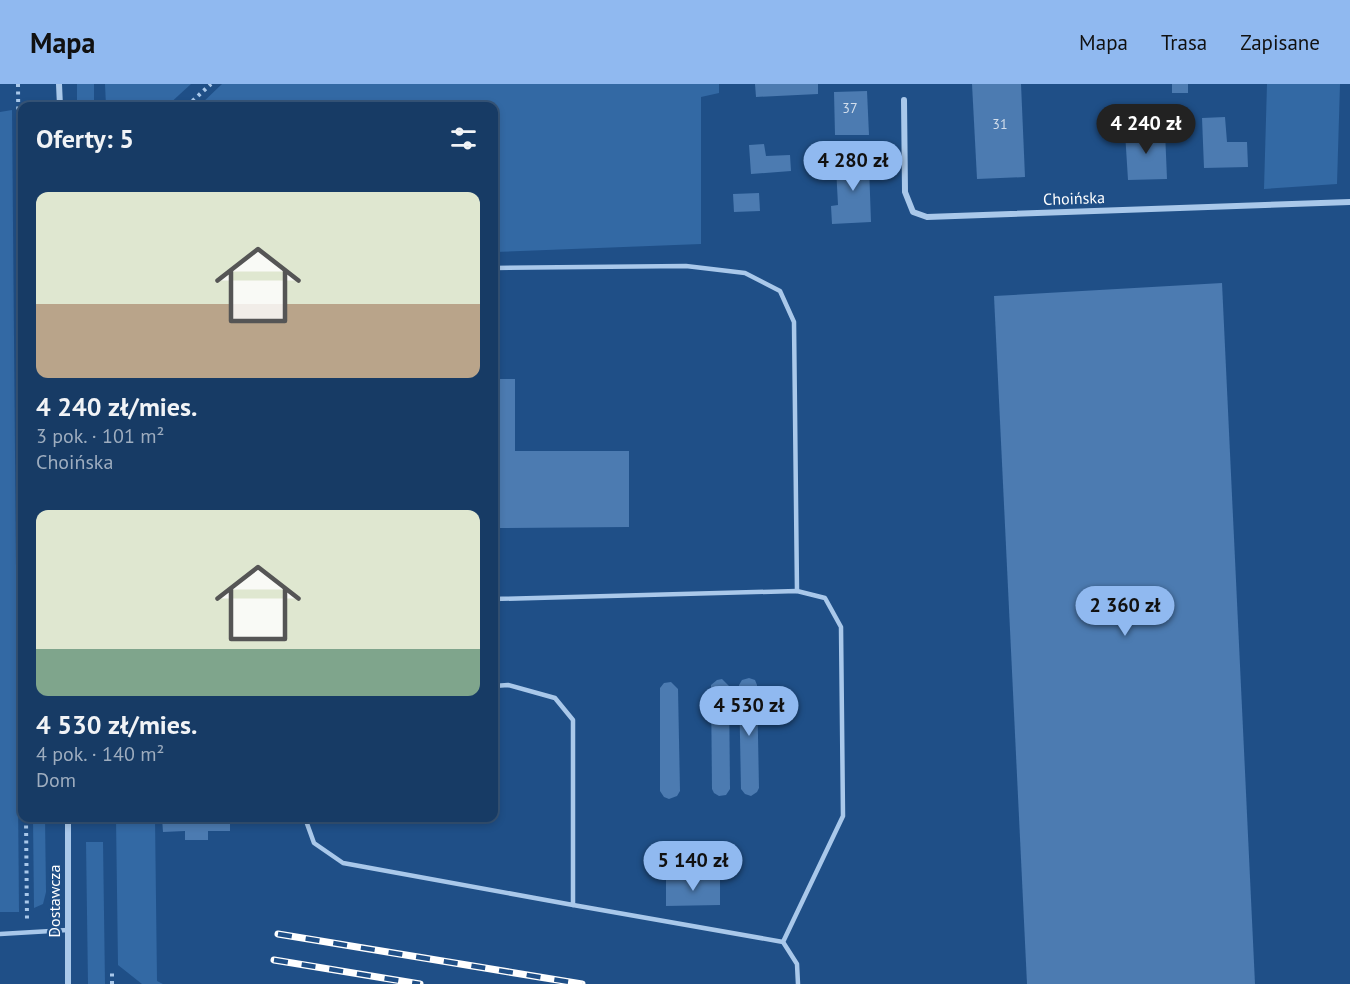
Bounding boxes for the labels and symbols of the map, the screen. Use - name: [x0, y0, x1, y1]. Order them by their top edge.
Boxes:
- house number: 37: [842, 99, 858, 117]
- pin: 4 240 zł: [1084, 104, 1208, 155]
- house number: 31: [992, 115, 1008, 133]
- pin: 4 280 zł: [791, 141, 915, 192]
- street label: Choińska: [1043, 187, 1105, 209]
- pin: 2 360 zł: [1063, 586, 1187, 637]
- pin: 4 530 zł: [687, 686, 811, 737]
- pin: 5 140 zł: [631, 841, 755, 892]
- street label: Dostawcza: [44, 865, 64, 937]

